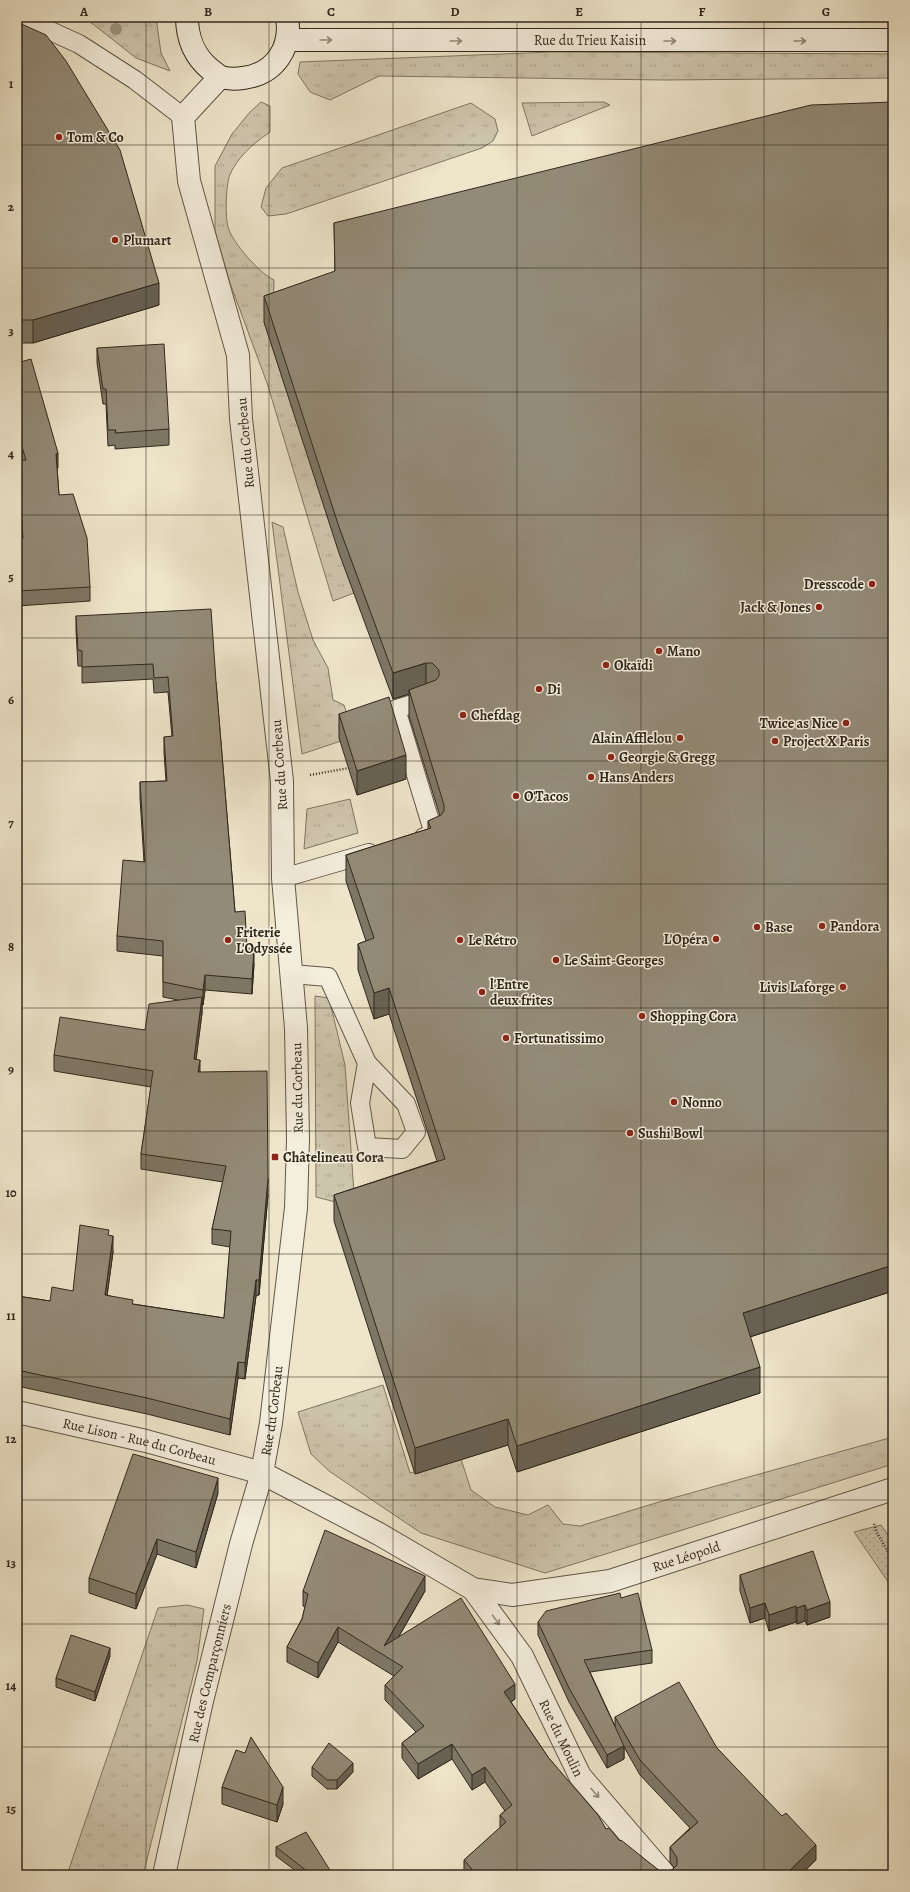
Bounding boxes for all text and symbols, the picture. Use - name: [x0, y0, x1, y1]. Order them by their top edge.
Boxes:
- text: A: [79, 3, 89, 20]
- text: B: [204, 3, 212, 20]
- text: C: [327, 3, 335, 20]
- text: D: [450, 3, 460, 20]
- text: E: [575, 3, 583, 20]
- text: F: [699, 3, 706, 20]
- text: G: [822, 3, 830, 20]
- street label: Rue du Trieu Kaisin: [534, 31, 646, 50]
- one-way arrow: [319, 36, 332, 44]
- one-way arrow: [449, 37, 462, 45]
- one-way arrow: [663, 37, 676, 45]
- one-way arrow: [793, 37, 806, 45]
- text: 1: [9, 75, 14, 92]
- place label: Tom & Co: [67, 128, 124, 147]
- marker: Tom & Co: [54, 132, 64, 142]
- text: 2: [8, 198, 15, 215]
- place label: Plumart: [123, 231, 172, 250]
- marker: Plumart: [110, 235, 120, 245]
- text: 3: [8, 322, 14, 339]
- street label: Rue du Corbeau: [232, 396, 259, 489]
- text: 4: [8, 445, 14, 462]
- text: 5: [8, 568, 14, 585]
- place label: Dresscode: [804, 575, 865, 594]
- marker: Dresscode: [867, 579, 877, 589]
- place label: Jack & Jones: [740, 598, 811, 617]
- marker: Jack & Jones: [814, 602, 824, 612]
- place label: Mano: [667, 642, 701, 661]
- marker: Mano: [654, 646, 664, 656]
- place label: Okaïdi: [614, 656, 653, 675]
- marker: Okaïdi: [601, 660, 611, 670]
- place label: Di: [547, 680, 561, 699]
- marker: Di: [534, 684, 544, 694]
- text: 6: [8, 691, 14, 708]
- place label: Chefdag: [471, 706, 521, 725]
- marker: Chefdag: [458, 710, 468, 720]
- place label: Twice as Nice: [760, 714, 839, 733]
- marker: Twice as Nice: [841, 718, 851, 728]
- street label: Rue du Corbeau: [267, 719, 292, 811]
- place label: Alain Afflelou: [591, 729, 672, 748]
- place label: Project X Paris: [783, 732, 870, 751]
- marker: Alain Afflelou: [675, 733, 685, 743]
- marker: Project X Paris: [770, 736, 780, 746]
- place label: Georgie & Gregg: [619, 748, 716, 767]
- marker: Georgie & Gregg: [606, 752, 616, 762]
- place label: Hans Anders: [599, 768, 674, 787]
- marker: Hans Anders: [586, 772, 596, 782]
- place label: O'Tacos: [524, 787, 569, 806]
- marker: O'Tacos: [511, 791, 521, 801]
- text: 7: [8, 814, 14, 831]
- place label: Pandora: [830, 917, 880, 936]
- place label: Base: [765, 918, 793, 937]
- marker: Pandora: [817, 921, 827, 931]
- marker: Base: [752, 922, 762, 932]
- place label: Friterie L'Odyssée: [236, 923, 293, 958]
- place label: L'Opéra: [664, 930, 708, 949]
- place label: Le Rétro: [468, 931, 517, 950]
- marker: L'Opéra: [711, 934, 721, 944]
- marker: Friterie L'Odyssée: [223, 935, 233, 945]
- marker: Le Rétro: [455, 935, 465, 945]
- text: 8: [8, 938, 14, 955]
- place label: Le Saint-Georges: [564, 951, 664, 970]
- marker: Le Saint-Georges: [551, 955, 561, 965]
- place label: l'Entre deux frites: [490, 975, 553, 1010]
- place label: Livis Laforge: [759, 978, 836, 997]
- marker: Livis Laforge: [838, 982, 848, 992]
- marker: l'Entre deux frites: [477, 987, 487, 997]
- place label: Shopping Cora: [650, 1007, 737, 1026]
- marker: Shopping Cora: [637, 1011, 647, 1021]
- place label: Fortunatissimo: [514, 1029, 604, 1048]
- marker: Fortunatissimo: [501, 1033, 511, 1043]
- street label: Rue du Corbeau: [287, 1042, 308, 1134]
- text: 9: [8, 1061, 14, 1078]
- place label: Nonno: [682, 1093, 722, 1112]
- marker: Nonno: [669, 1097, 679, 1107]
- place label: Sushi Bowl: [638, 1124, 703, 1143]
- marker: Sushi Bowl: [625, 1128, 635, 1138]
- place label: Châtelineau Cora: [283, 1148, 384, 1167]
- marker: Châtelineau Cora: [270, 1152, 280, 1162]
- text: 10: [5, 1184, 17, 1201]
- text: 11: [6, 1307, 16, 1324]
- street label: Rue du Corbeau: [256, 1364, 288, 1457]
- street label: Rue Lison - Rue du Corbeau: [61, 1414, 219, 1470]
- text: 12: [6, 1430, 17, 1447]
- street label: Rue Léopold: [650, 1537, 723, 1577]
- text: 13: [6, 1554, 17, 1571]
- street label: Rue des Comparçonniers: [184, 1602, 236, 1745]
- one-way arrow: [492, 1615, 500, 1626]
- text: 14: [6, 1677, 16, 1694]
- street label: Rue du Moulin: [534, 1696, 588, 1780]
- one-way arrow: [590, 1788, 599, 1799]
- text: 15: [6, 1800, 17, 1817]

